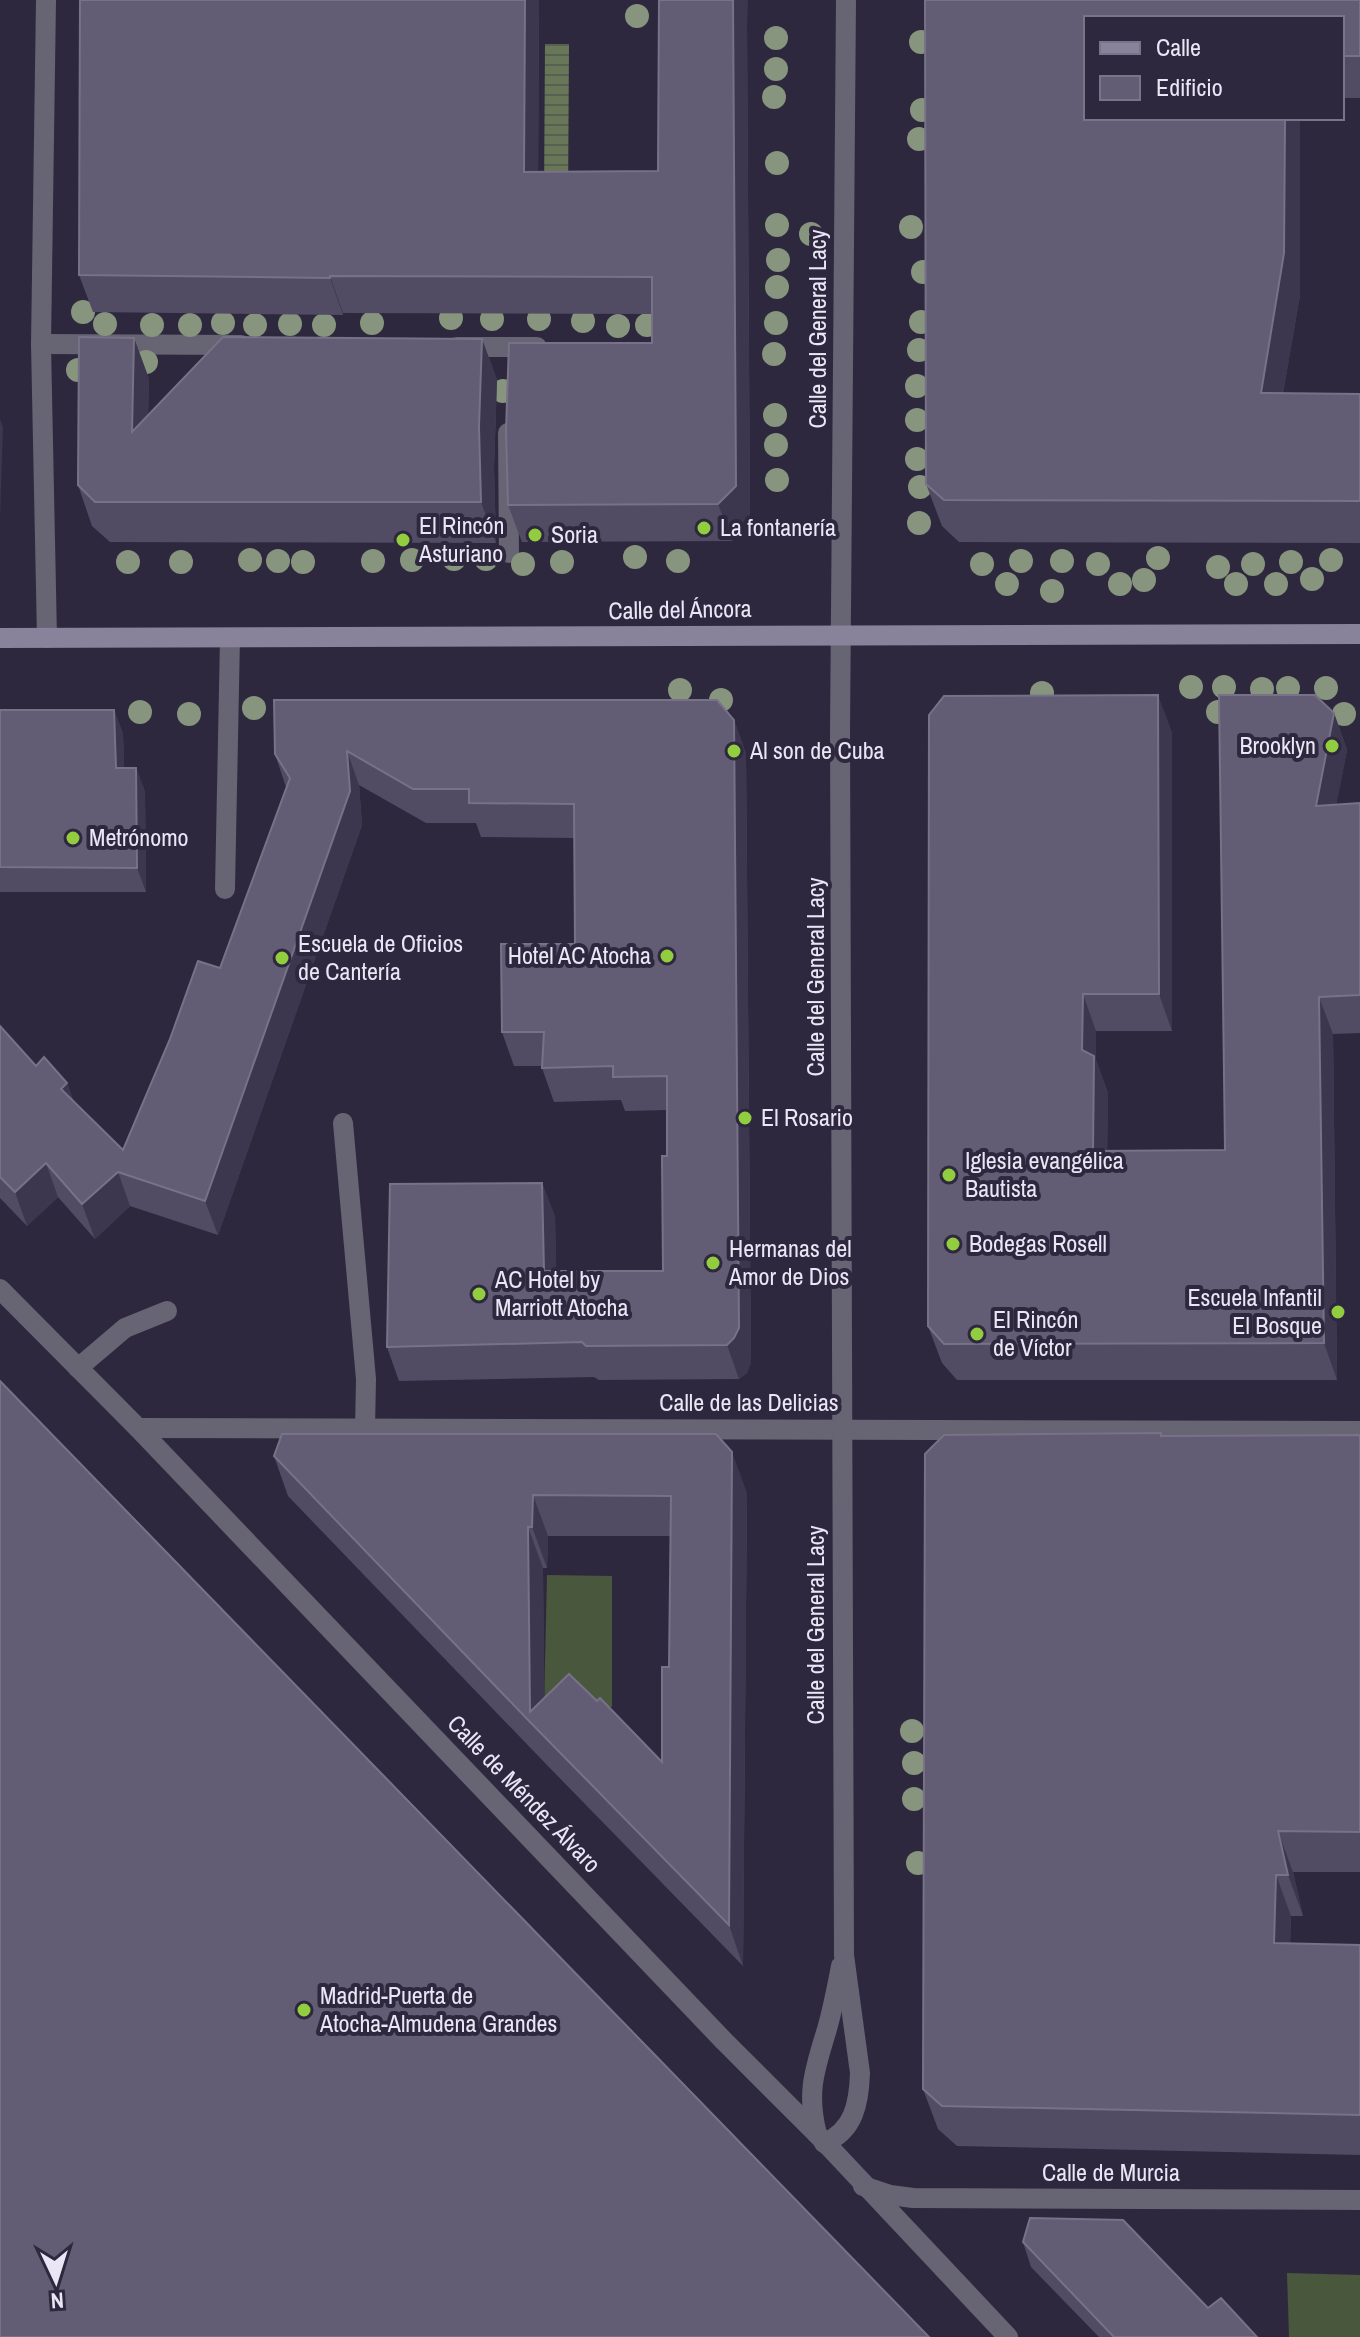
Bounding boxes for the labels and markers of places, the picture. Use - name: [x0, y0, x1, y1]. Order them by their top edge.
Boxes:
- place label: El Rincón Asturiano: [418, 509, 504, 569]
- place label: La fontanería: [720, 511, 836, 543]
- place label: Soria: [551, 518, 598, 550]
- marker: La fontanería: [695, 519, 713, 537]
- marker: Soria: [526, 526, 544, 544]
- marker: El Rincón Asturiano: [394, 531, 412, 549]
- place label: Brooklyn: [1239, 729, 1316, 761]
- place label: Al son de Cuba: [749, 734, 885, 766]
- marker: Brooklyn: [1323, 737, 1341, 755]
- marker: Al son de Cuba: [725, 742, 743, 760]
- place label: Metrónomo: [89, 821, 189, 853]
- marker: Metrónomo: [64, 829, 82, 847]
- place label: Escuela de Oficios de Cantería: [298, 927, 463, 987]
- place label: Hotel AC Atocha: [508, 939, 651, 971]
- marker: Hotel AC Atocha: [658, 947, 676, 965]
- marker: Escuela de Oficios de Cantería: [273, 949, 291, 967]
- place label: El Rosario: [761, 1101, 853, 1133]
- marker: El Rosario: [736, 1109, 754, 1127]
- place label: Iglesia evangélica Bautista: [965, 1144, 1124, 1204]
- marker: Iglesia evangélica Bautista: [940, 1166, 958, 1184]
- place label: Bodegas Rosell: [969, 1227, 1107, 1259]
- place label: Hermanas del Amor de Dios: [728, 1232, 852, 1292]
- marker: Bodegas Rosell: [944, 1235, 962, 1253]
- marker: Hermanas del Amor de Dios: [704, 1254, 722, 1272]
- place label: AC Hotel by Marriott Atocha: [494, 1263, 629, 1323]
- place label: Escuela Infantil El Bosque: [1187, 1281, 1322, 1341]
- marker: AC Hotel by Marriott Atocha: [470, 1285, 488, 1303]
- place label: El Rincón de Víctor: [993, 1303, 1078, 1363]
- marker: Escuela Infantil El Bosque: [1329, 1303, 1347, 1321]
- marker: El Rincón de Víctor: [968, 1325, 986, 1343]
- place label: Madrid-Puerta de Atocha-Almudena Grandes: [319, 1979, 557, 2039]
- marker: Madrid-Puerta de Atocha-Almudena Grandes: [295, 2001, 313, 2019]

